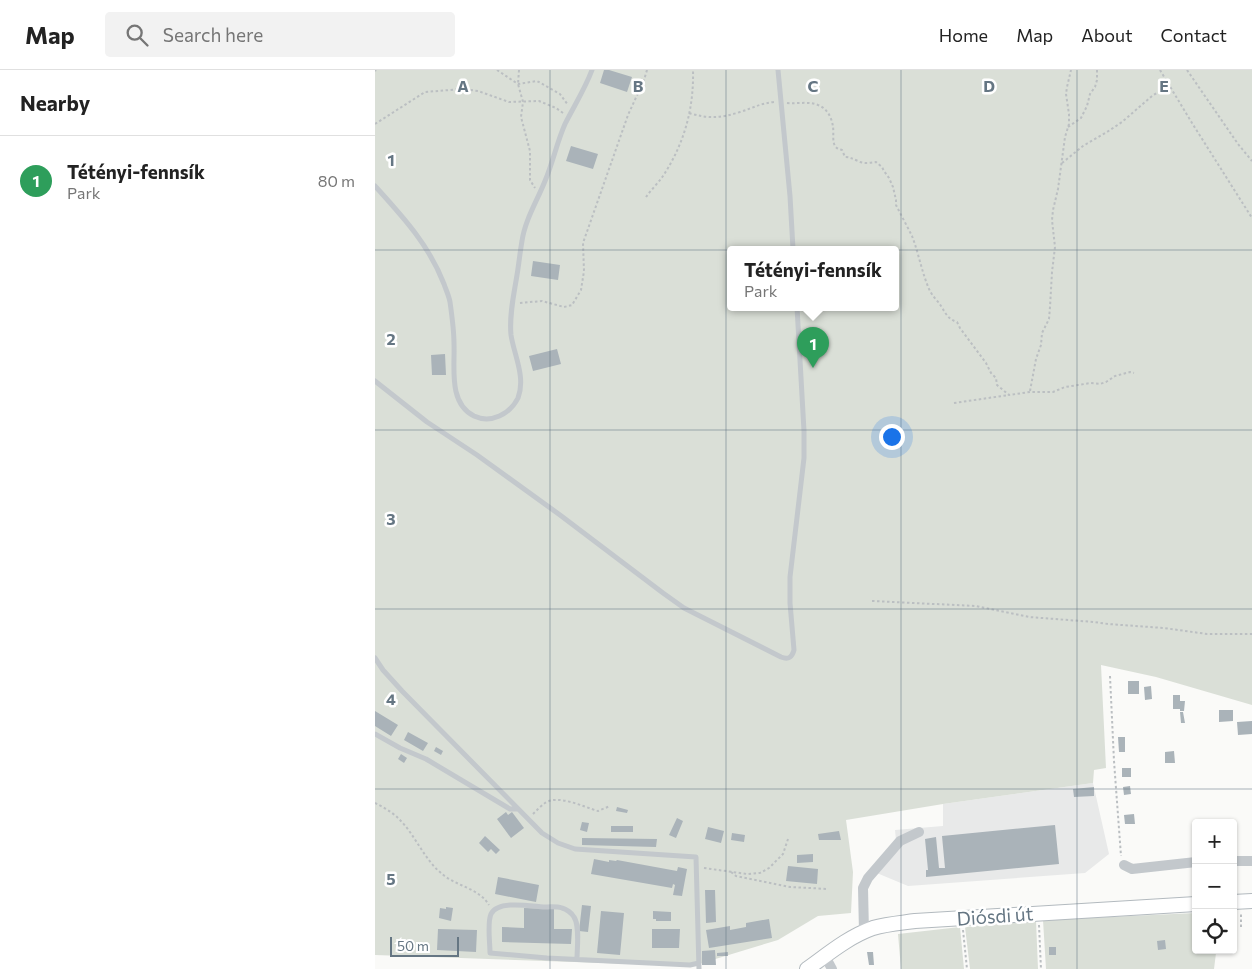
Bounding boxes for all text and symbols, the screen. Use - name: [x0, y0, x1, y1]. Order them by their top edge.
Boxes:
- search box: [105, 12, 455, 57]
- text: Map: [25, 20, 75, 49]
- icon: search: [123, 21, 151, 49]
- text: Search here: [163, 23, 263, 46]
- text: Home: [939, 24, 988, 46]
- text: Map: [1016, 24, 1053, 46]
- text: About: [1081, 24, 1133, 46]
- text: Contact: [1161, 24, 1227, 46]
- text: A: [457, 76, 469, 95]
- text: B: [633, 76, 644, 95]
- text: C: [808, 76, 819, 95]
- text: D: [983, 76, 995, 95]
- text: E: [1159, 76, 1169, 95]
- text: Nearby: [20, 90, 90, 115]
- text: 1: [387, 150, 395, 169]
- text: Tétényi-fennsík: [67, 160, 205, 183]
- text: 1: [32, 171, 40, 190]
- text: 80 m: [318, 171, 355, 190]
- text: Park: [67, 183, 100, 202]
- popup: [727, 246, 899, 311]
- text: Tétényi-fennsík: [744, 258, 882, 281]
- text: Park: [744, 281, 778, 300]
- pin: 1: [797, 327, 829, 368]
- text: 2: [386, 329, 396, 348]
- your location: [879, 424, 905, 450]
- text: 3: [386, 509, 396, 528]
- text: 4: [386, 689, 396, 708]
- map controls: [1192, 819, 1237, 954]
- button: +: [1192, 819, 1237, 864]
- button: −: [1192, 864, 1237, 909]
- text: 5: [386, 869, 396, 888]
- street label: Diósdi út: [956, 901, 1034, 930]
- button: locate: [1192, 909, 1237, 954]
- scale bar: [390, 934, 459, 957]
- text: 50 m: [397, 937, 429, 954]

